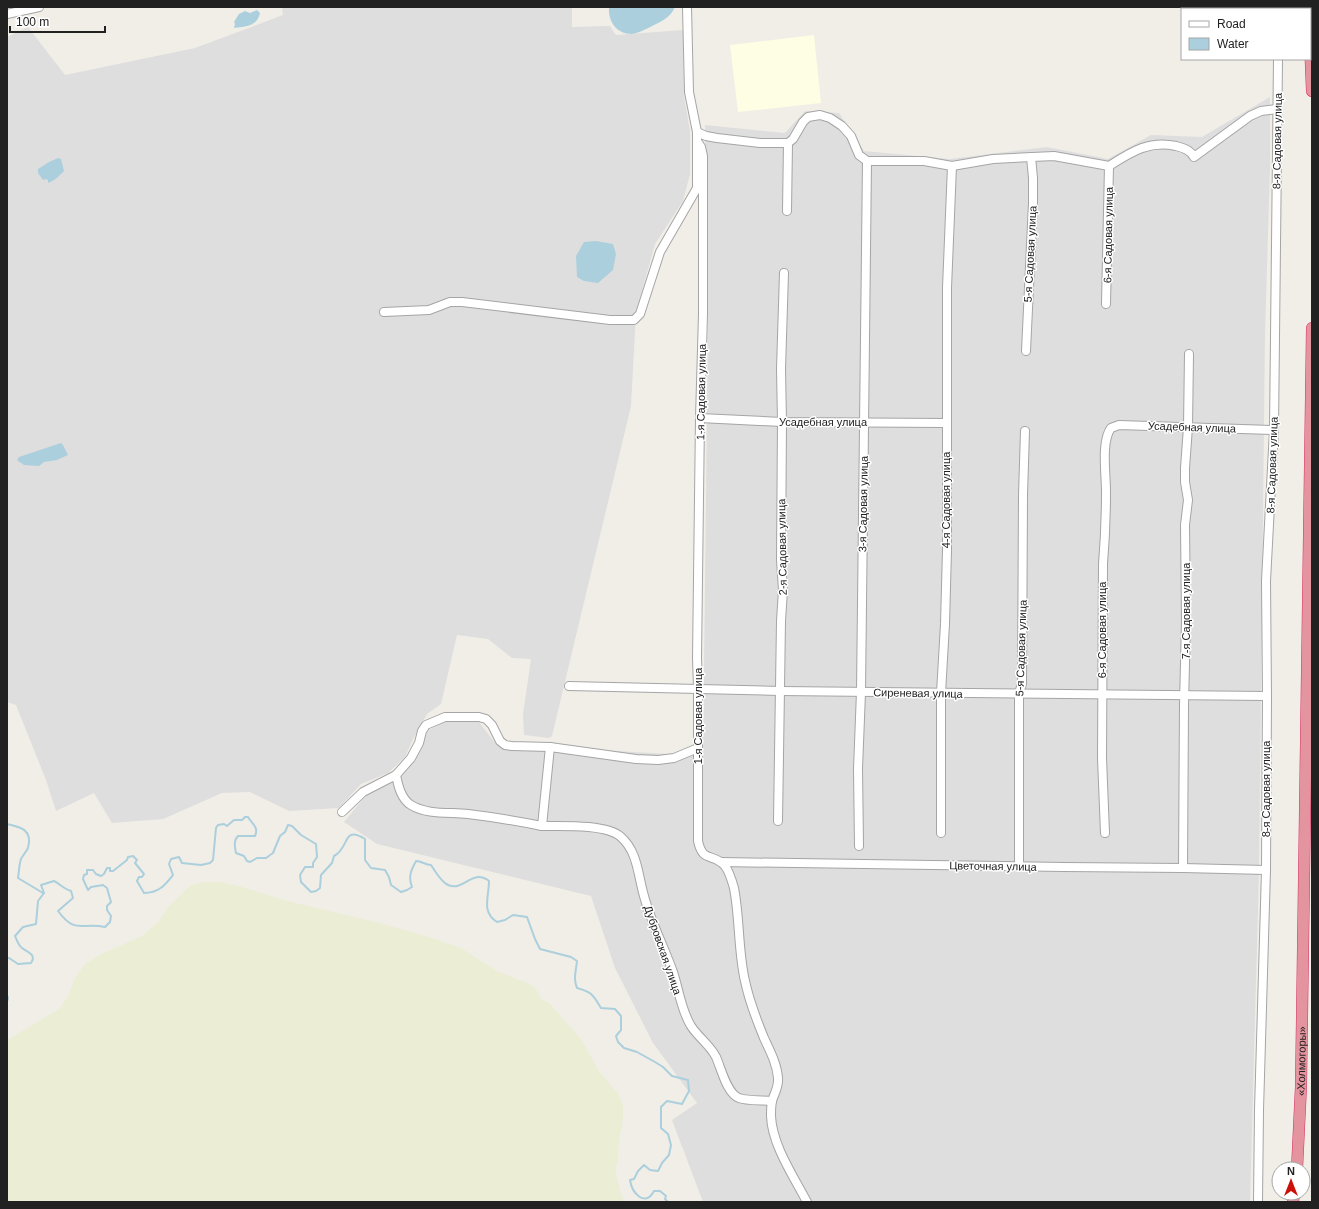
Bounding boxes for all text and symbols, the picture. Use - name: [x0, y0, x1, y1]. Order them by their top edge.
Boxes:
- scale bar: [10, 8, 105, 34]
- legend: [1181, 8, 1311, 60]
- text: 100 m: [16, 15, 49, 29]
- text: Road: [1217, 17, 1246, 31]
- text: Water: [1217, 37, 1249, 51]
- street label: 8-я Садовая улица: [1270, 92, 1284, 189]
- street label: 6-я Садовая улица: [1101, 186, 1115, 283]
- street label: 5-я Садовая улица: [1021, 205, 1039, 303]
- street label: 1-я Садовая улица: [694, 343, 708, 440]
- street label: Усадебная улица: [779, 416, 868, 428]
- street label: 8-я Садовая улица: [1264, 416, 1280, 513]
- street label: Усадебная улица: [1148, 419, 1237, 435]
- street label: 4-я Садовая улица: [940, 451, 952, 548]
- street label: 3-я Садовая улица: [856, 455, 870, 552]
- street label: 2-я Садовая улица: [775, 498, 789, 595]
- street label: 7-я Садовая улица: [1180, 562, 1192, 659]
- street label: 6-я Садовая улица: [1096, 581, 1108, 678]
- street label: 5-я Садовая улица: [1013, 599, 1029, 696]
- street label: 1-я Садовая улица: [692, 667, 704, 764]
- street label: Сиреневая улица: [873, 686, 964, 700]
- street label: 8-я Садовая улица: [1260, 740, 1272, 837]
- street label: Цветочная улица: [949, 859, 1038, 873]
- street label: Дубровская улица: [642, 904, 684, 997]
- street label: «Холмогоры»: [1295, 1026, 1308, 1096]
- north arrow: [1271, 1161, 1311, 1201]
- text: N: [1287, 1165, 1295, 1177]

